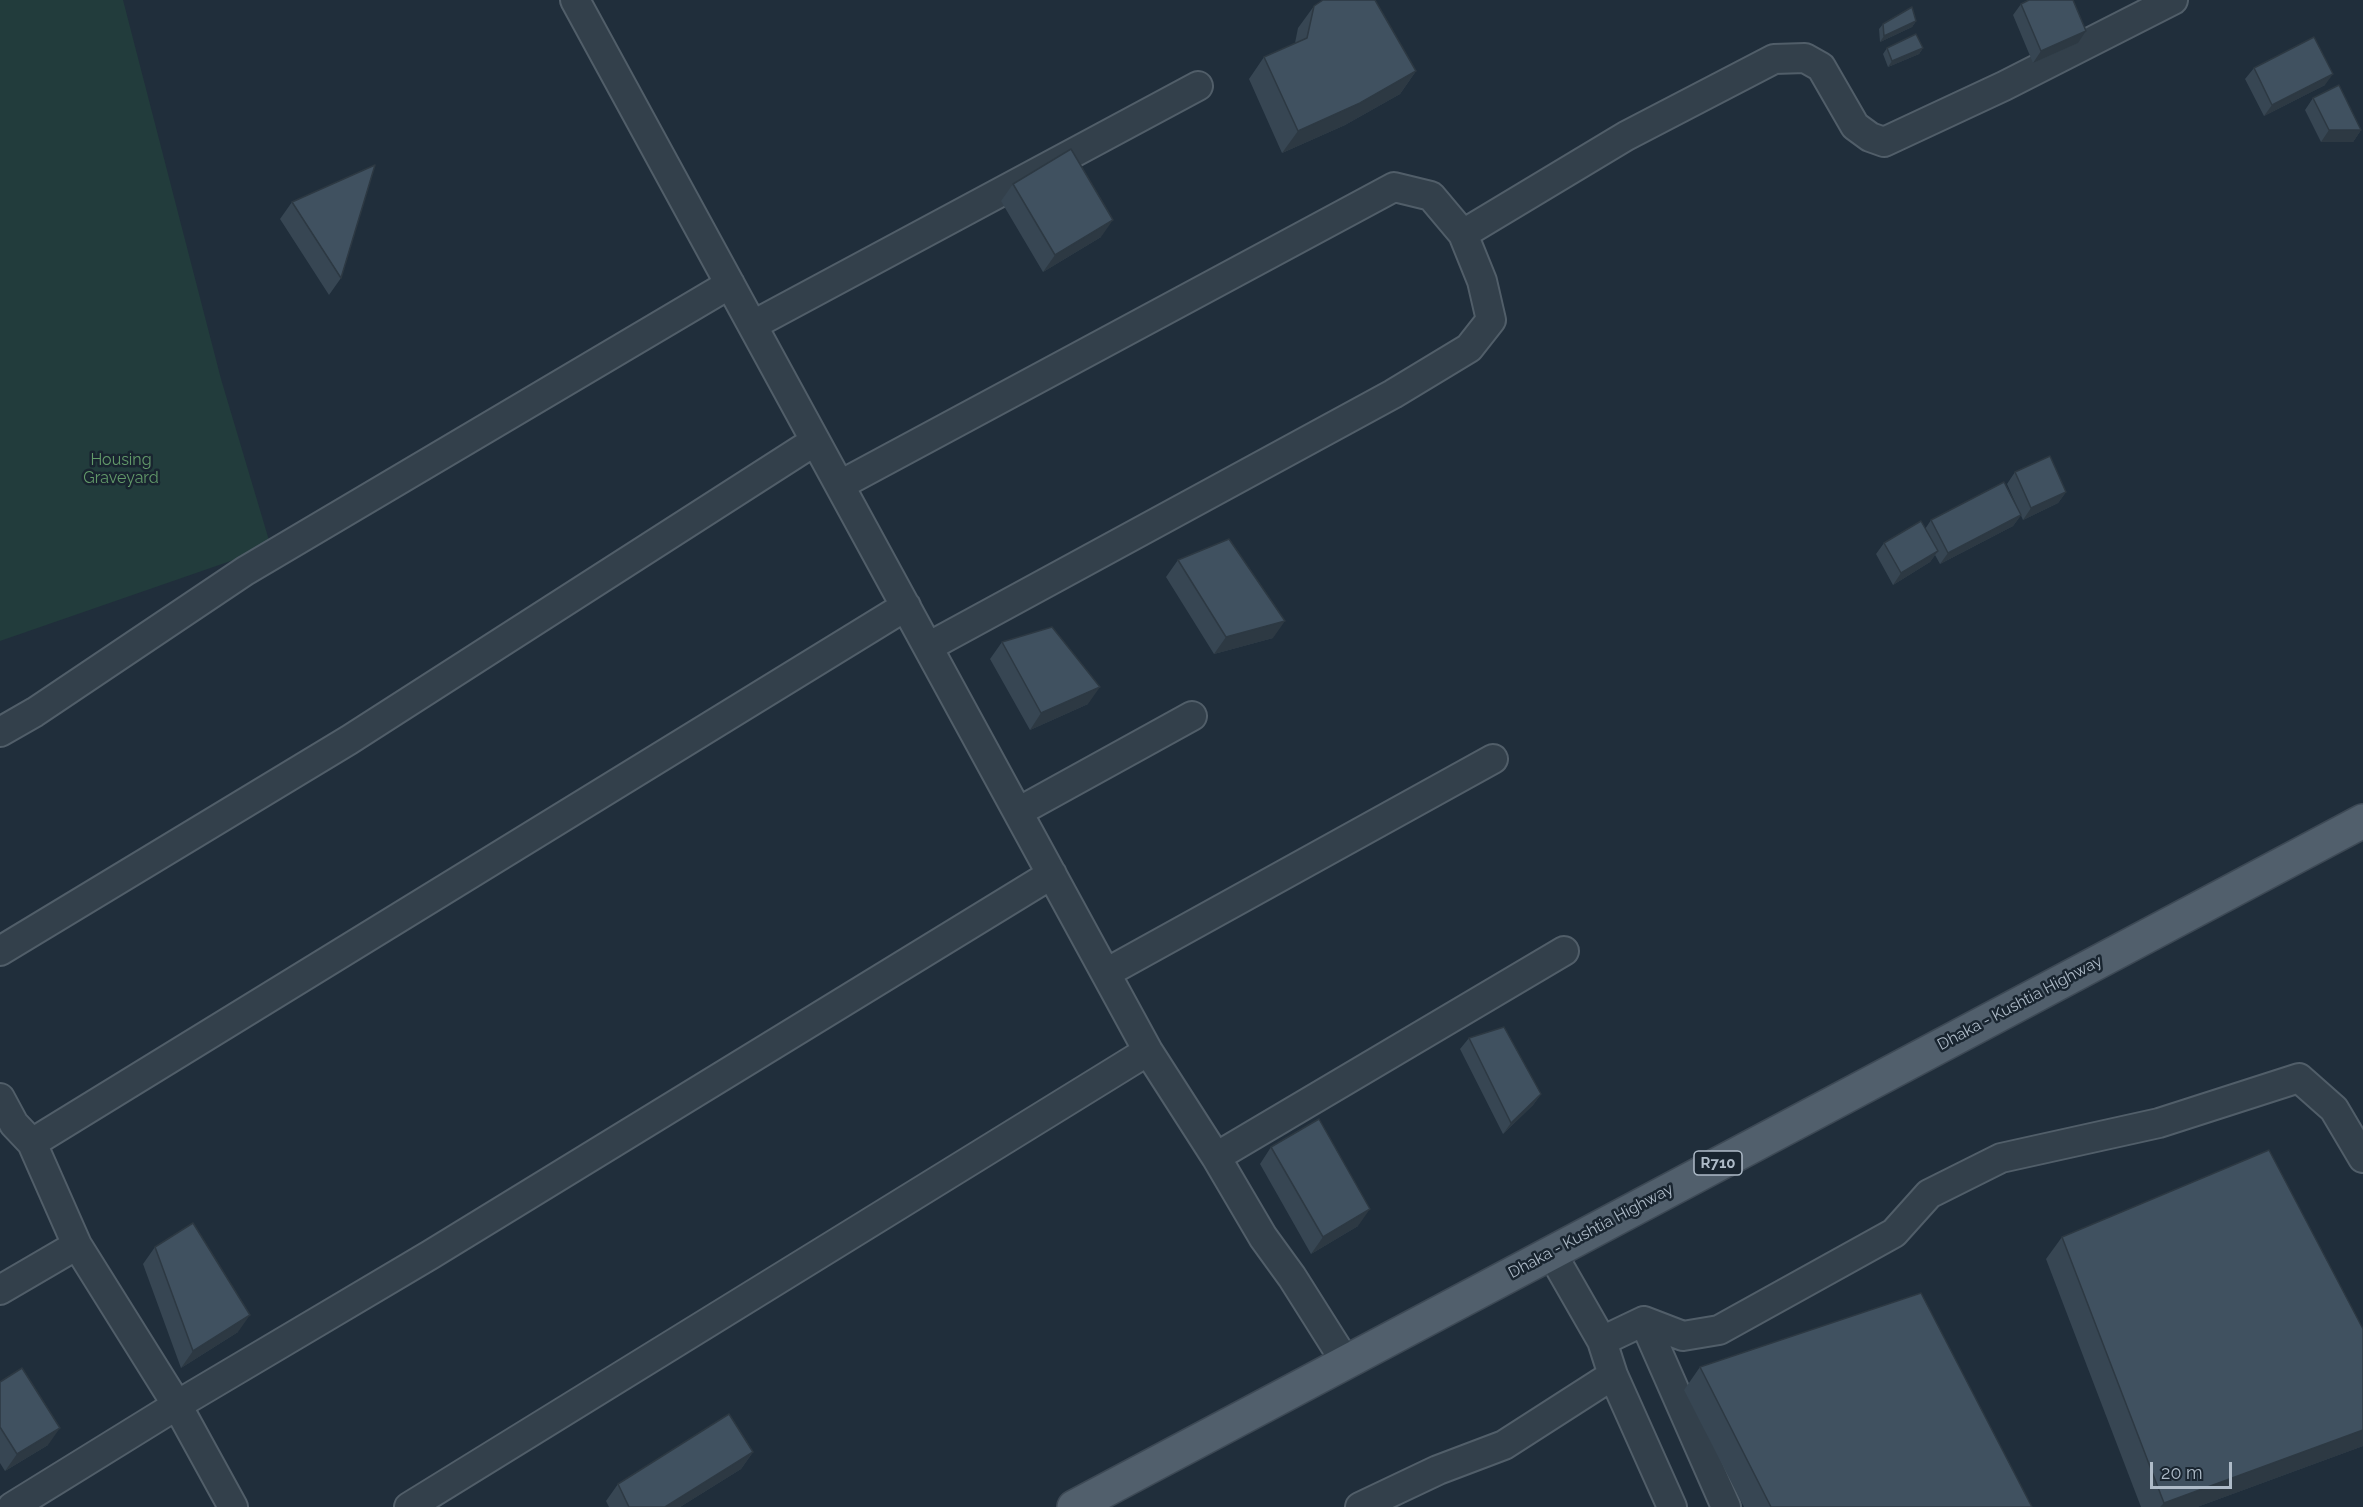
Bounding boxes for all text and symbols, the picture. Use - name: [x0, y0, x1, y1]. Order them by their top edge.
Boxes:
- park label: Housing Graveyard: [83, 450, 159, 488]
- street label: Dhaka - Kushtia Highway: [1934, 951, 2106, 1055]
- road number: R710: [1694, 1151, 1742, 1175]
- street label: Dhaka - Kushtia Highway: [1505, 1179, 1677, 1283]
- scale bar: [2153, 1450, 2236, 1488]
- text: 20 m: [2161, 1462, 2203, 1483]

